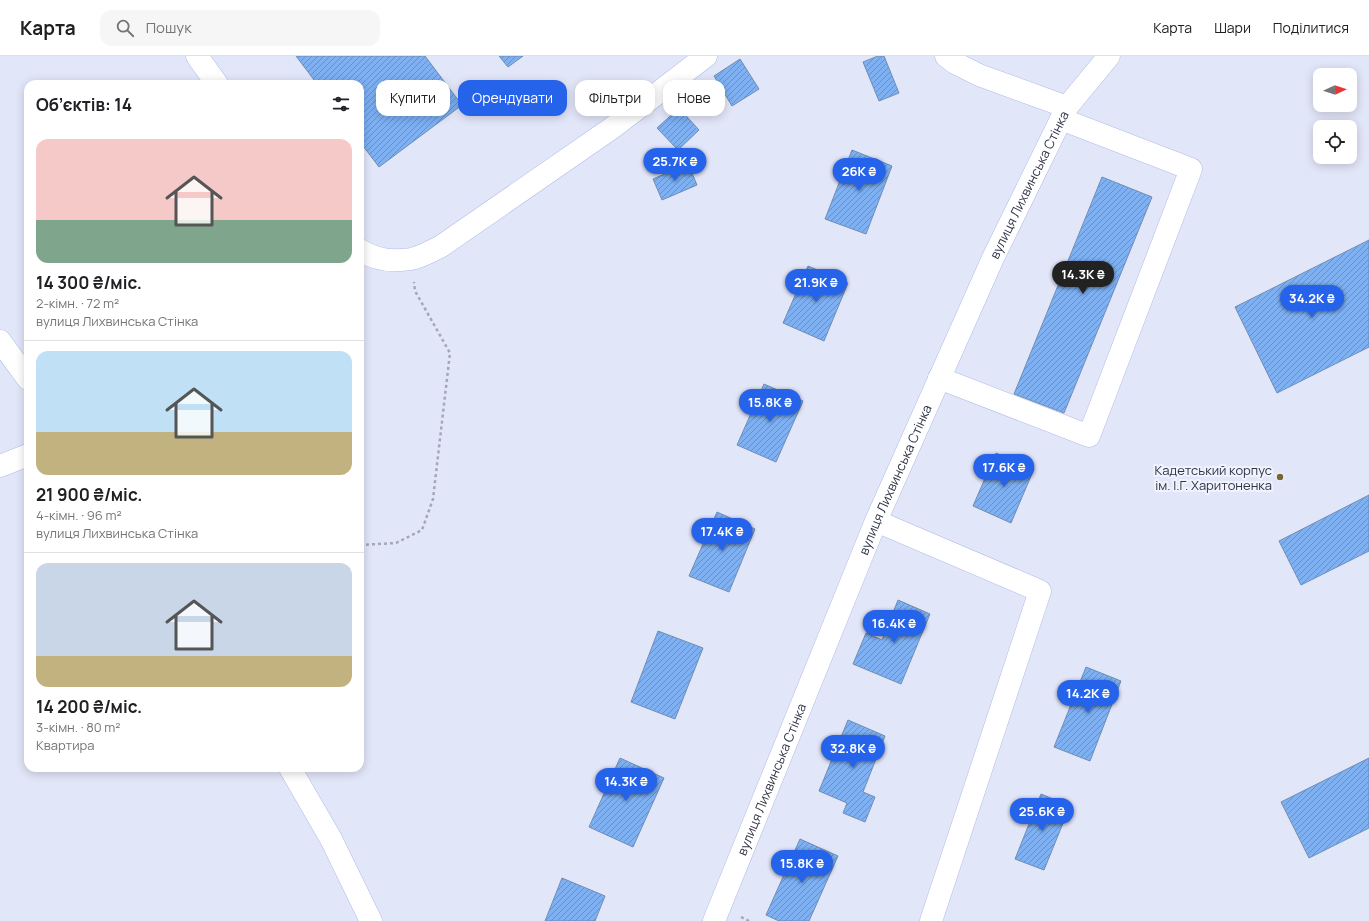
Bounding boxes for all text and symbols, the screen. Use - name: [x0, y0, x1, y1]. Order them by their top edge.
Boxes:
- search box: [100, 10, 380, 46]
- text: Карта: [20, 15, 76, 41]
- icon: search: [114, 17, 136, 39]
- text: Пошук: [146, 17, 192, 38]
- text: Карта: [1153, 18, 1192, 37]
- text: Шари: [1214, 18, 1251, 37]
- text: Поділитися: [1273, 18, 1349, 37]
- north arrow: [1313, 68, 1357, 112]
- map controls: [1313, 68, 1357, 164]
- chip: Купити: [376, 80, 450, 116]
- chip: Орендувати: [458, 80, 567, 116]
- chip: Фільтри: [575, 80, 655, 116]
- chip: Нове: [663, 80, 725, 116]
- text: Об’єктів: 14: [36, 93, 132, 116]
- icon: filters: [330, 93, 352, 115]
- street label: вулиця Лихвинська Стінка: [985, 108, 1073, 262]
- button: locate: [1313, 120, 1357, 164]
- pin: 25.7K ₴: [638, 148, 712, 182]
- text: 25.7K ₴: [652, 152, 698, 170]
- pin: 26K ₴: [831, 158, 887, 192]
- text: 26K ₴: [842, 162, 876, 180]
- icon: home: [158, 165, 230, 237]
- pin: 14.3K ₴: [1046, 261, 1120, 295]
- text: 14.3K ₴: [1061, 265, 1105, 283]
- pin: 21.9K ₴: [779, 269, 853, 303]
- text: 14 300 ₴/міс.: [36, 271, 142, 294]
- text: 21.9K ₴: [794, 273, 838, 291]
- pin: 34.2K ₴: [1275, 285, 1349, 319]
- text: 34.2K ₴: [1289, 289, 1335, 307]
- text: 2-кімн. · 72 m²: [36, 294, 119, 312]
- text: вулиця Лихвинська Стінка: [36, 312, 198, 330]
- icon: home: [158, 377, 230, 449]
- pin: 15.8K ₴: [733, 389, 807, 423]
- text: 15.8K ₴: [748, 393, 792, 411]
- street label: вулиця Лихвинська Стінка: [854, 402, 936, 558]
- pin: 17.6K ₴: [967, 454, 1041, 488]
- text: 17.6K ₴: [982, 458, 1026, 476]
- place label: Кадетський корпус ім. І.Г. Харитоненка: [1154, 461, 1272, 494]
- marker: Кадетський корпус ім. І.Г. Харитоненка: [1275, 472, 1285, 482]
- text: 21 900 ₴/міс.: [36, 483, 143, 506]
- text: 4-кімн. · 96 m²: [36, 506, 122, 524]
- pin: 17.4K ₴: [685, 518, 759, 552]
- text: 17.4K ₴: [700, 522, 744, 540]
- text: вулиця Лихвинська Стінка: [36, 524, 198, 542]
- icon: home: [158, 589, 230, 661]
- pin: 16.4K ₴: [857, 610, 931, 644]
- text: 16.4K ₴: [872, 614, 916, 632]
- pin: 14.2K ₴: [1051, 680, 1125, 714]
- text: 14.2K ₴: [1066, 684, 1110, 702]
- text: 14 200 ₴/міс.: [36, 695, 142, 718]
- street label: вулиця Лихвинська Стінка: [733, 701, 810, 858]
- text: 3-кімн. · 80 m²: [36, 718, 121, 736]
- pin: 32.8K ₴: [816, 735, 890, 769]
- text: Квартира: [36, 736, 95, 754]
- text: 32.8K ₴: [830, 739, 876, 757]
- pin: 14.3K ₴: [589, 768, 663, 802]
- text: 14.3K ₴: [604, 772, 648, 790]
- pin: 25.6K ₴: [1005, 798, 1079, 832]
- text: 25.6K ₴: [1019, 802, 1065, 820]
- pin: 15.8K ₴: [765, 850, 839, 884]
- text: 15.8K ₴: [780, 854, 824, 872]

